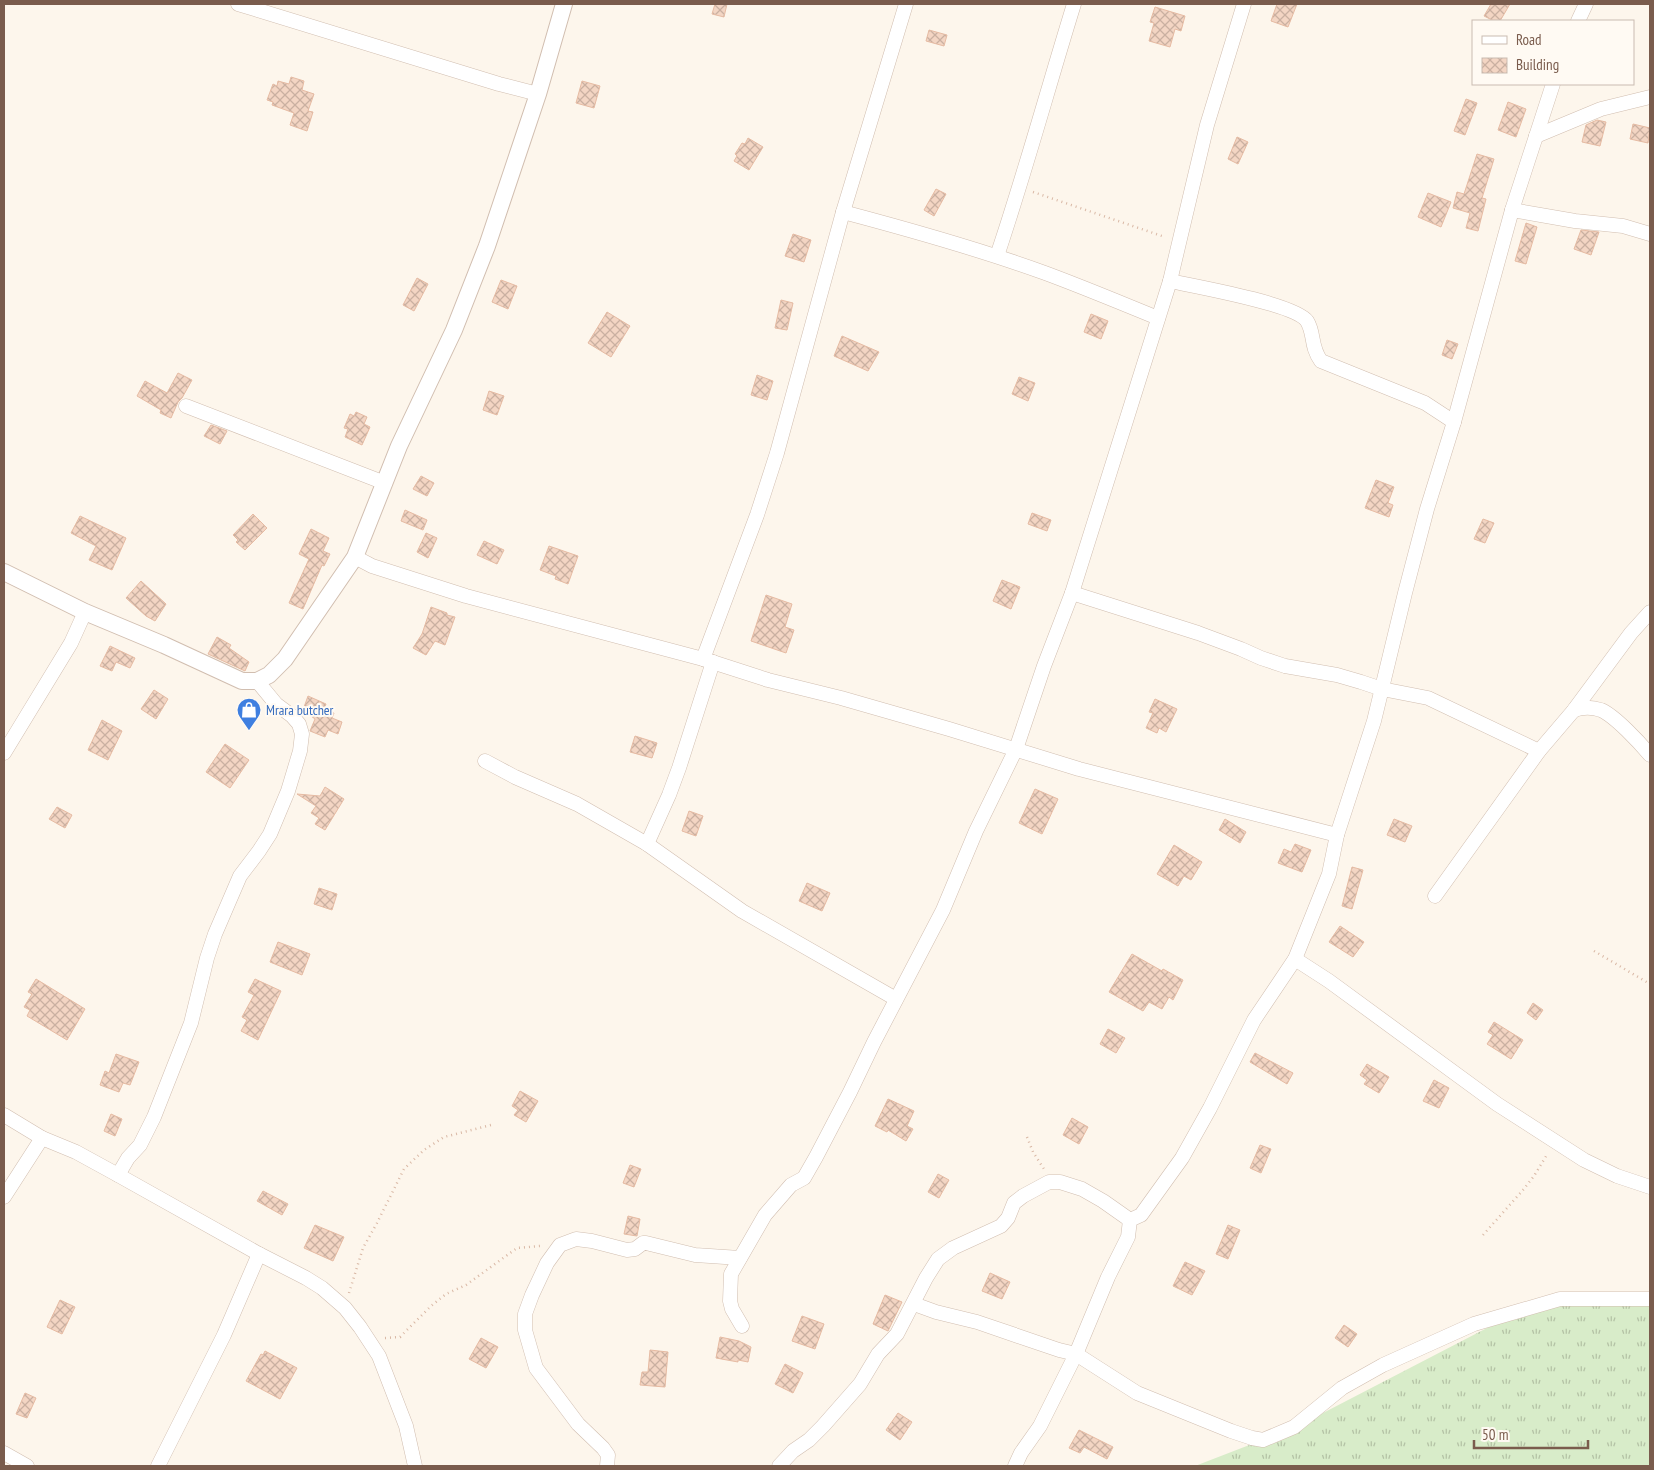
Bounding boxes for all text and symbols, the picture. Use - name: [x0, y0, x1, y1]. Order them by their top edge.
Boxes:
- legend: [1472, 20, 1634, 85]
- text: Road: [1516, 30, 1542, 49]
- text: Building: [1516, 55, 1559, 74]
- shop icon: Mrara butcher: [236, 697, 262, 731]
- place label: Mrara butcher: [266, 701, 334, 719]
- scale bar: [1474, 1418, 1588, 1450]
- text: 50 m: [1482, 1425, 1508, 1444]

